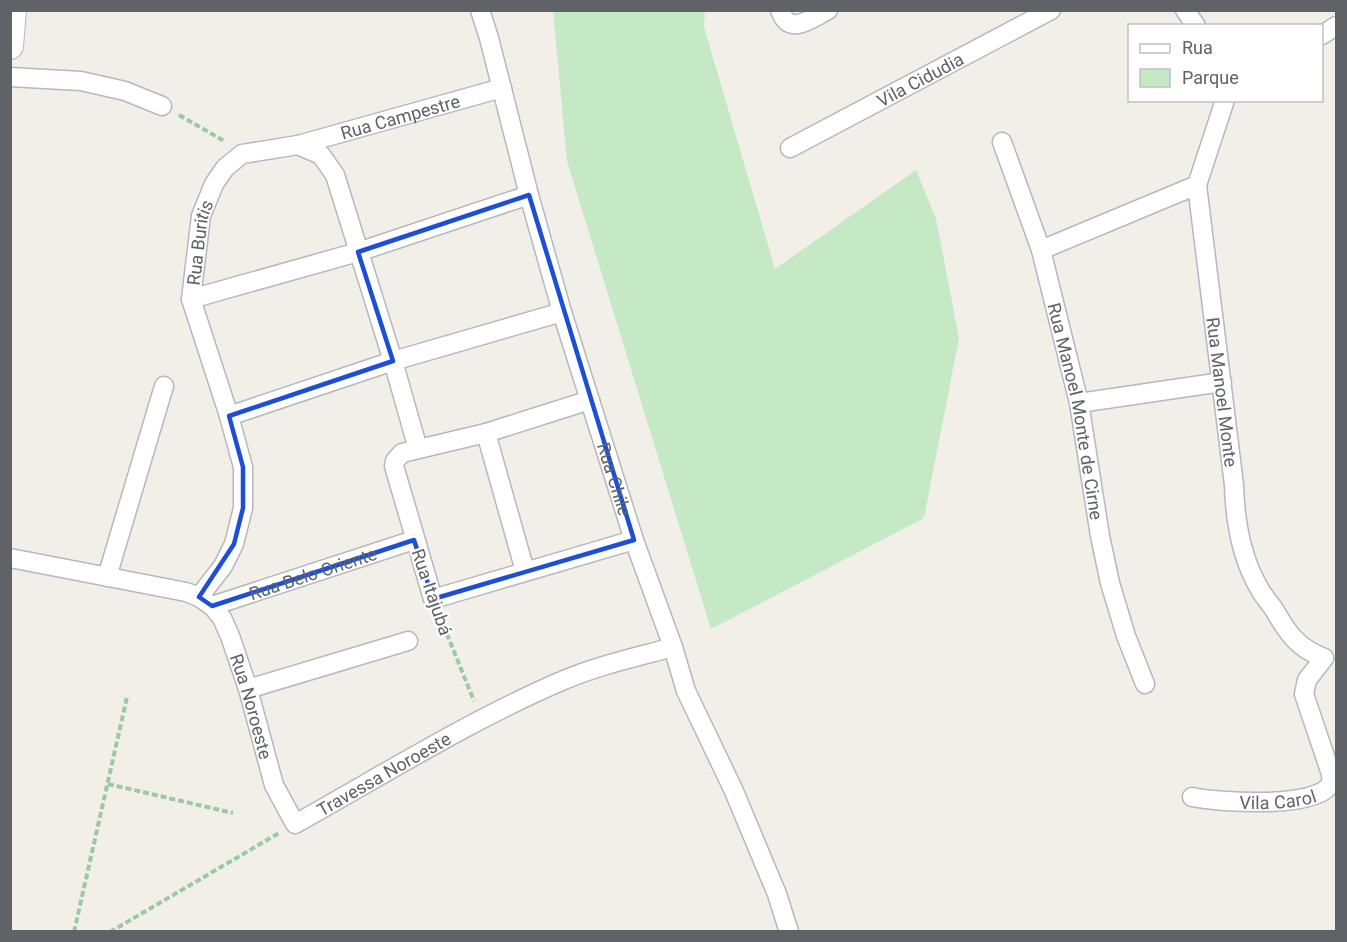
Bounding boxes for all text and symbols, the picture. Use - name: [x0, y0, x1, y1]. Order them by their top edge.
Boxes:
- legend: [1128, 24, 1323, 102]
- text: Rua: [1182, 37, 1213, 58]
- street label: Vila Cidudia: [873, 48, 967, 111]
- text: Parque: [1182, 67, 1239, 88]
- street label: Rua Campestre: [338, 90, 462, 143]
- street label: Rua Buritis: [182, 196, 217, 286]
- street label: Rua Manoel Monte de Cirne: [1044, 300, 1108, 521]
- street label: Rua Manoel Monte: [1203, 316, 1242, 468]
- street label: Rua Chile: [593, 440, 636, 518]
- street label: Rua Belo Oriente: [246, 542, 379, 604]
- street label: Rua Itajubá: [407, 546, 457, 638]
- street label: Rua Noroeste: [226, 651, 277, 761]
- street label: Travessa Noroeste: [313, 727, 454, 820]
- street label: Vila Carol: [1239, 785, 1319, 813]

